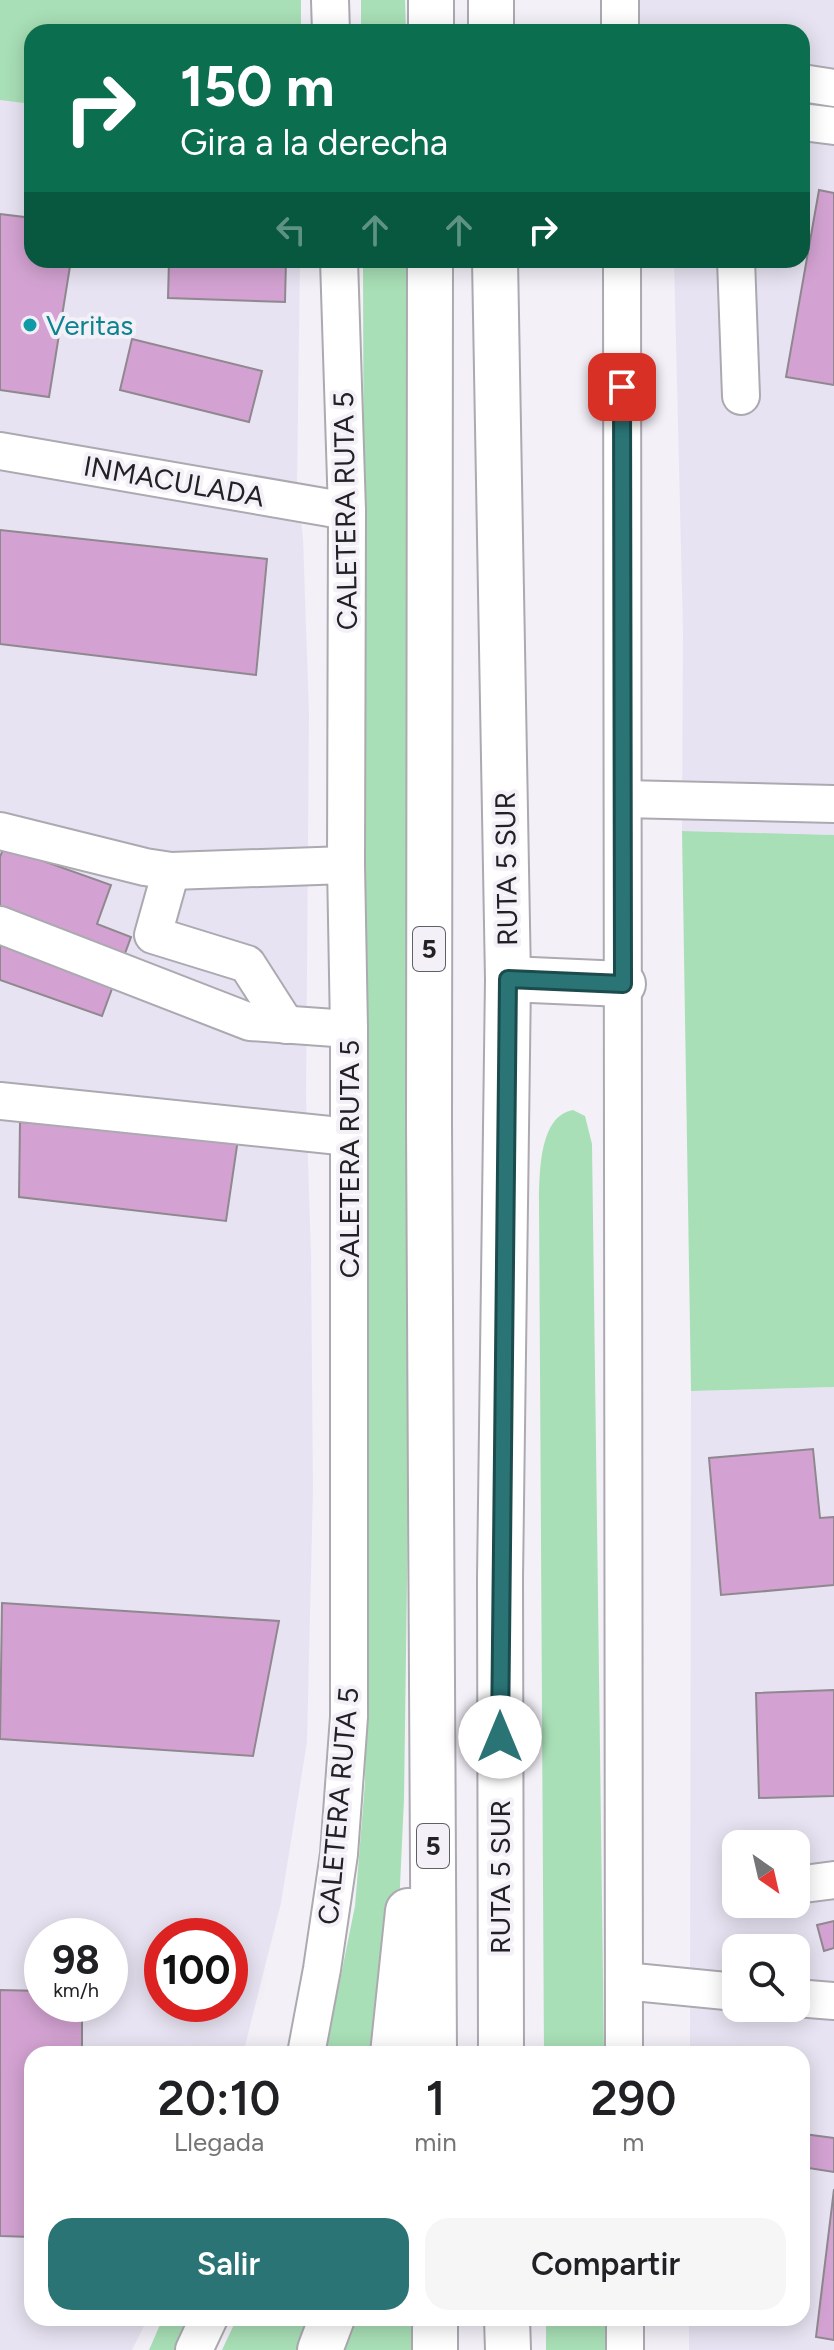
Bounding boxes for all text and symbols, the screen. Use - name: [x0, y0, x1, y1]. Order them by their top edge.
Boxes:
- text: 150 m: [180, 53, 335, 120]
- icon: right: [48, 56, 152, 160]
- text: Gira a la derecha: [180, 121, 448, 164]
- icon: left: [269, 208, 313, 252]
- icon: ahead: [353, 208, 397, 252]
- icon: ahead: [437, 208, 481, 252]
- icon: right: [521, 208, 565, 252]
- place label: Veritas: [46, 308, 133, 342]
- marker: Veritas: [21, 316, 39, 334]
- pin: [588, 353, 656, 421]
- icon: arrive: [600, 365, 644, 409]
- street label: CALETERA RUTA 5: [326, 392, 364, 630]
- street label: INMACULADA: [81, 448, 267, 514]
- street label: RUTA 5 SUR: [488, 792, 524, 946]
- road number: 5: [413, 927, 445, 971]
- street label: CALETERA RUTA 5: [332, 1040, 366, 1278]
- street label: CALETERA RUTA 5: [311, 1686, 365, 1926]
- position arrow: [458, 1695, 542, 1779]
- street label: RUTA 5 SUR: [483, 1800, 517, 1954]
- road number: 5: [417, 1824, 449, 1868]
- north arrow: [722, 1830, 810, 1918]
- map controls: [722, 1830, 810, 2022]
- speed limit sign: 100: [144, 1918, 248, 2022]
- button: search: [722, 1934, 810, 2022]
- text: 98: [52, 1936, 100, 1984]
- text: km/h: [53, 1978, 99, 2002]
- text: 20:10: [158, 2069, 281, 2127]
- text: 1: [425, 2069, 446, 2127]
- text: 290: [590, 2069, 676, 2127]
- text: Llegada: [174, 2126, 264, 2158]
- text: min: [414, 2126, 457, 2158]
- text: m: [622, 2126, 644, 2158]
- button: Salir: [48, 2218, 409, 2310]
- button: Compartir: [425, 2218, 786, 2310]

